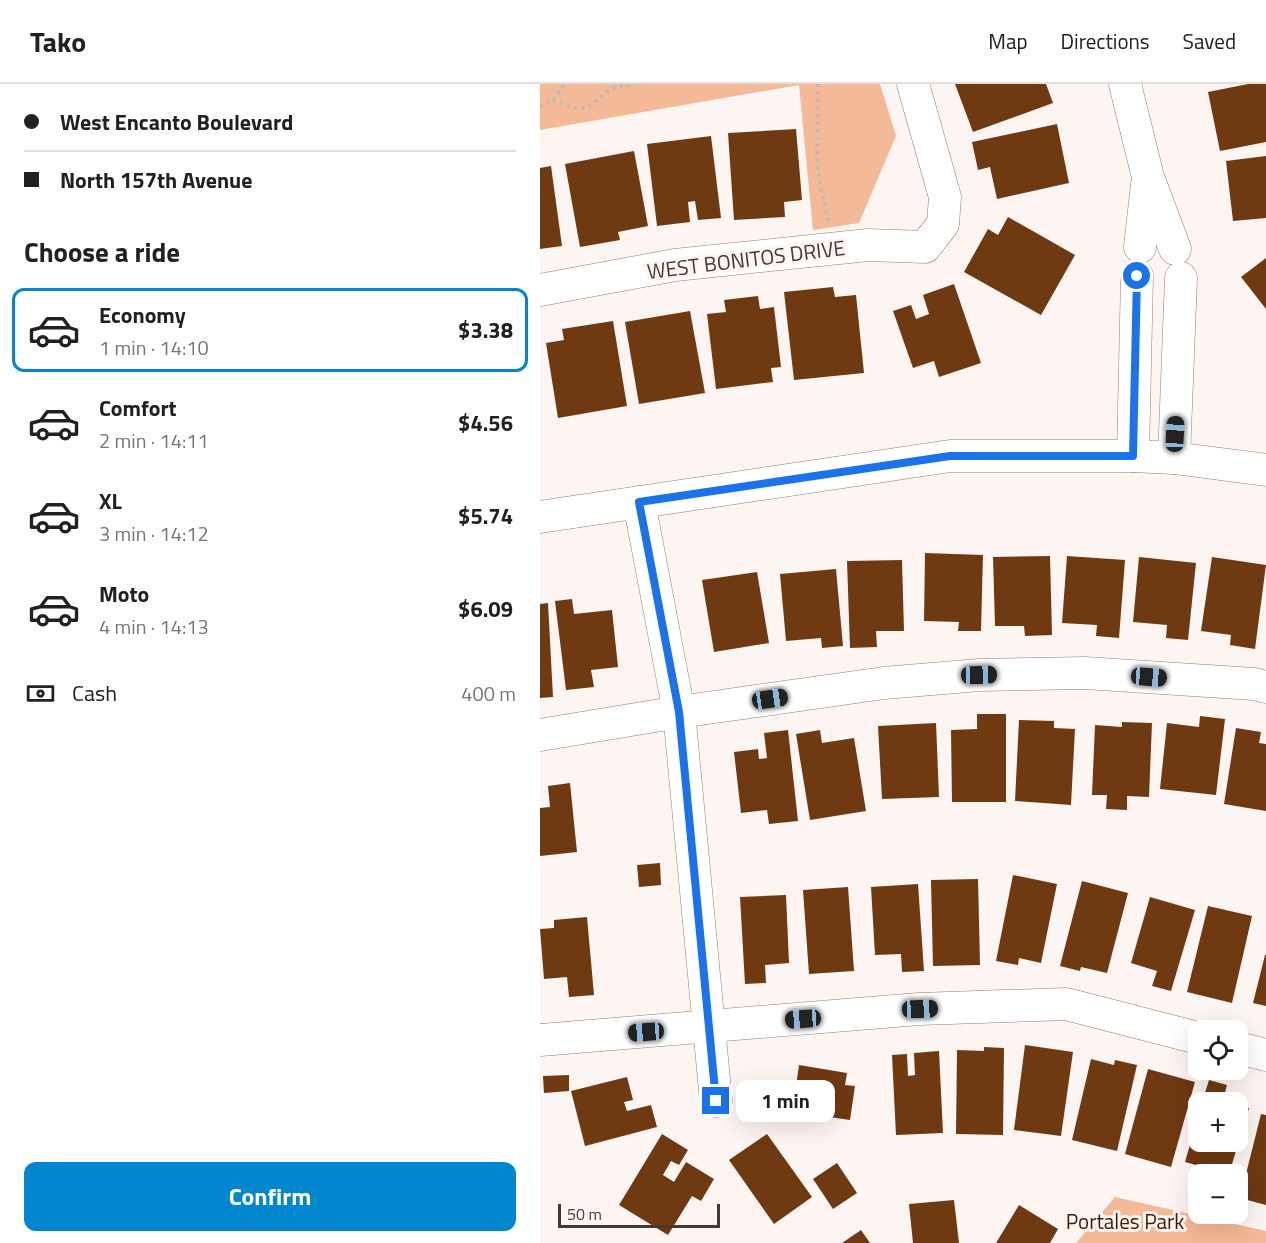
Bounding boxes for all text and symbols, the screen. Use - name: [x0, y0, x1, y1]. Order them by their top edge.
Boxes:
- text: Tako: [30, 20, 86, 63]
- text: Map: [988, 25, 1028, 57]
- text: Directions: [1061, 25, 1150, 57]
- text: Saved: [1183, 25, 1236, 57]
- text: West Encanto Boulevard: [60, 105, 293, 139]
- text: North 157th Avenue: [60, 163, 253, 197]
- text: Choose a ride: [24, 231, 180, 272]
- street label: WEST BONITOS DRIVE: [645, 231, 847, 287]
- route start: [1123, 262, 1150, 289]
- text: Economy: [99, 298, 186, 332]
- icon: car: [27, 303, 81, 357]
- text: $3.38: [458, 313, 513, 347]
- text: 1 min · 14:10: [99, 332, 209, 363]
- text: Comfort: [99, 391, 177, 425]
- icon: car: [27, 396, 81, 450]
- text: $4.56: [458, 406, 513, 440]
- car: [1165, 416, 1185, 452]
- text: 2 min · 14:11: [99, 425, 209, 456]
- text: XL: [99, 484, 122, 518]
- icon: car: [27, 489, 81, 543]
- text: $5.74: [458, 499, 513, 533]
- text: 3 min · 14:12: [99, 518, 209, 549]
- text: Moto: [99, 577, 149, 611]
- icon: car: [27, 582, 81, 636]
- text: $6.09: [458, 592, 513, 626]
- text: 4 min · 14:13: [99, 611, 209, 642]
- car: [961, 666, 997, 684]
- car: [1130, 667, 1168, 687]
- text: Cash: [72, 676, 117, 710]
- icon: cash: [24, 677, 57, 710]
- text: 400 m: [461, 678, 516, 709]
- car: [751, 688, 789, 710]
- car: [902, 999, 938, 1019]
- car: [784, 1009, 822, 1029]
- map controls: [1188, 1020, 1248, 1224]
- button: locate: [1188, 1020, 1248, 1080]
- car: [627, 1022, 665, 1042]
- callout: 1 min: [737, 1080, 836, 1122]
- text: 1 min: [761, 1085, 810, 1116]
- route end: [702, 1087, 729, 1114]
- button: +: [1188, 1092, 1248, 1152]
- button: Confirm: [24, 1162, 516, 1231]
- button: −: [1188, 1164, 1248, 1224]
- scale bar: [558, 1201, 720, 1228]
- text: 50 m: [567, 1202, 602, 1226]
- park label: Portales Park: [1066, 1205, 1184, 1237]

